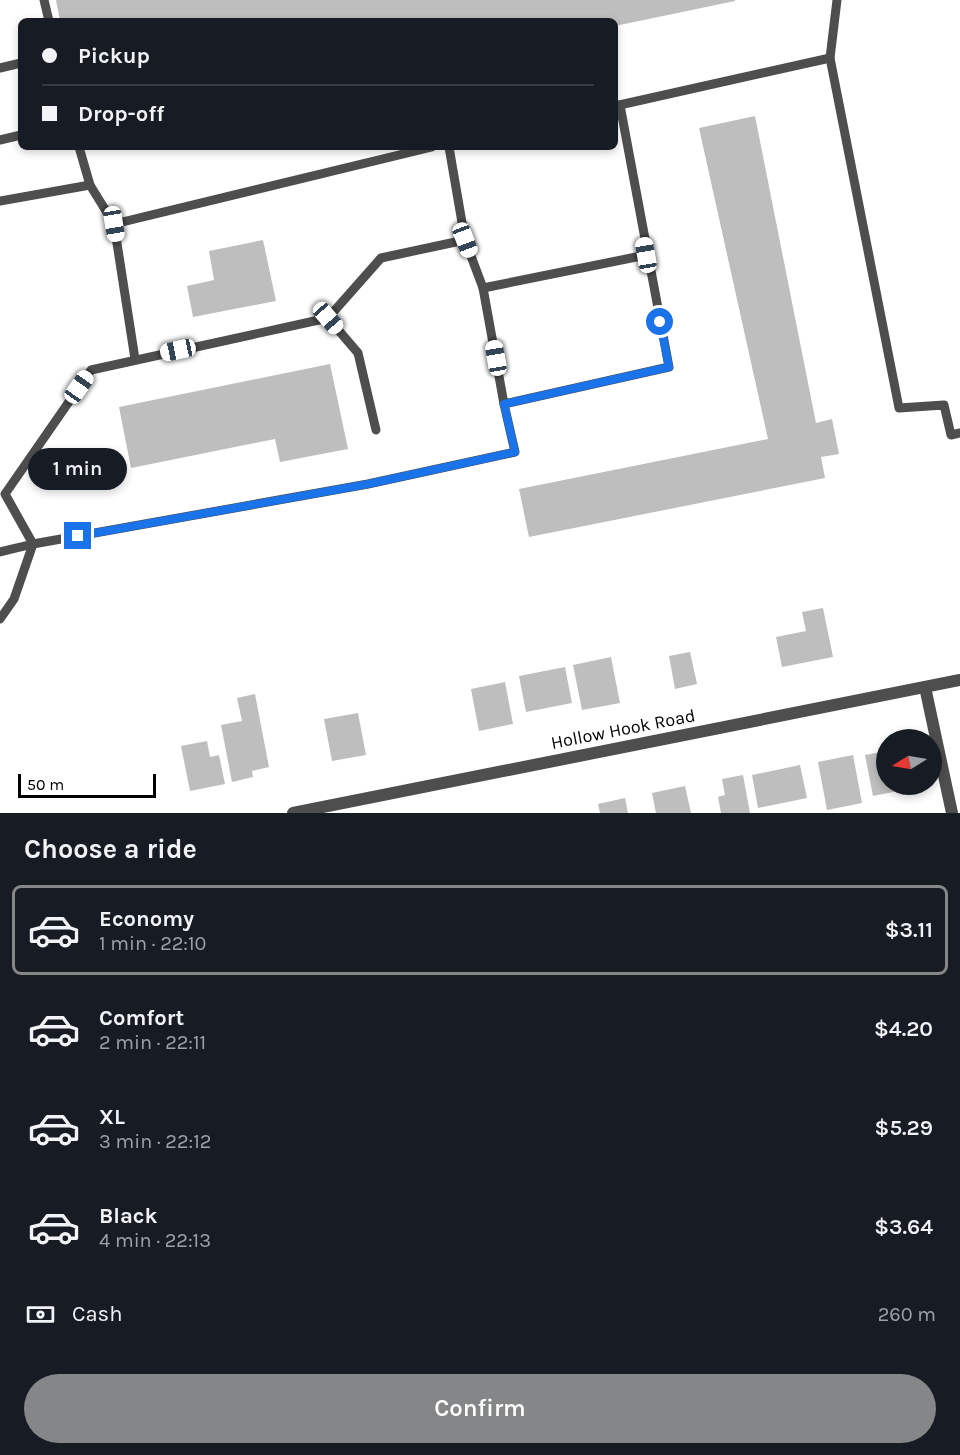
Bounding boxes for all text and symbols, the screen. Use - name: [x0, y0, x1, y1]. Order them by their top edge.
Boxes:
- text: Pickup: [78, 43, 150, 69]
- text: Drop-off: [78, 101, 164, 127]
- car: [102, 205, 126, 243]
- car: [450, 220, 480, 260]
- car: [634, 236, 658, 274]
- car: [309, 299, 347, 337]
- route start: [646, 308, 673, 335]
- car: [159, 337, 197, 363]
- car: [484, 339, 508, 377]
- car: [61, 367, 97, 407]
- callout: 1 min: [28, 449, 128, 491]
- text: 1 min: [53, 457, 102, 480]
- route end: [64, 522, 91, 549]
- street label: Hollow Hook Road: [549, 704, 697, 754]
- north arrow: [876, 729, 942, 795]
- map controls: [876, 729, 942, 795]
- scale bar: [18, 771, 156, 798]
- text: 50 m: [27, 775, 64, 794]
- text: Choose a ride: [24, 833, 197, 865]
- icon: car: [27, 903, 81, 957]
- text: Economy: [99, 906, 194, 932]
- text: $3.11: [885, 917, 933, 943]
- text: 1 min · 22:10: [99, 932, 206, 955]
- icon: car: [27, 1002, 81, 1056]
- text: Comfort: [99, 1005, 184, 1031]
- text: $4.20: [874, 1016, 933, 1042]
- text: 2 min · 22:11: [99, 1031, 206, 1054]
- icon: car: [27, 1101, 81, 1155]
- text: XL: [99, 1104, 125, 1130]
- text: $5.29: [875, 1115, 933, 1141]
- text: 3 min · 22:12: [99, 1130, 211, 1153]
- icon: car: [27, 1200, 81, 1254]
- text: Black: [99, 1203, 158, 1229]
- text: $3.64: [874, 1214, 933, 1240]
- text: 4 min · 22:13: [99, 1229, 211, 1252]
- icon: cash: [24, 1298, 57, 1331]
- text: Cash: [72, 1301, 122, 1327]
- text: 260 m: [878, 1303, 936, 1326]
- button: Confirm: [24, 1374, 936, 1443]

